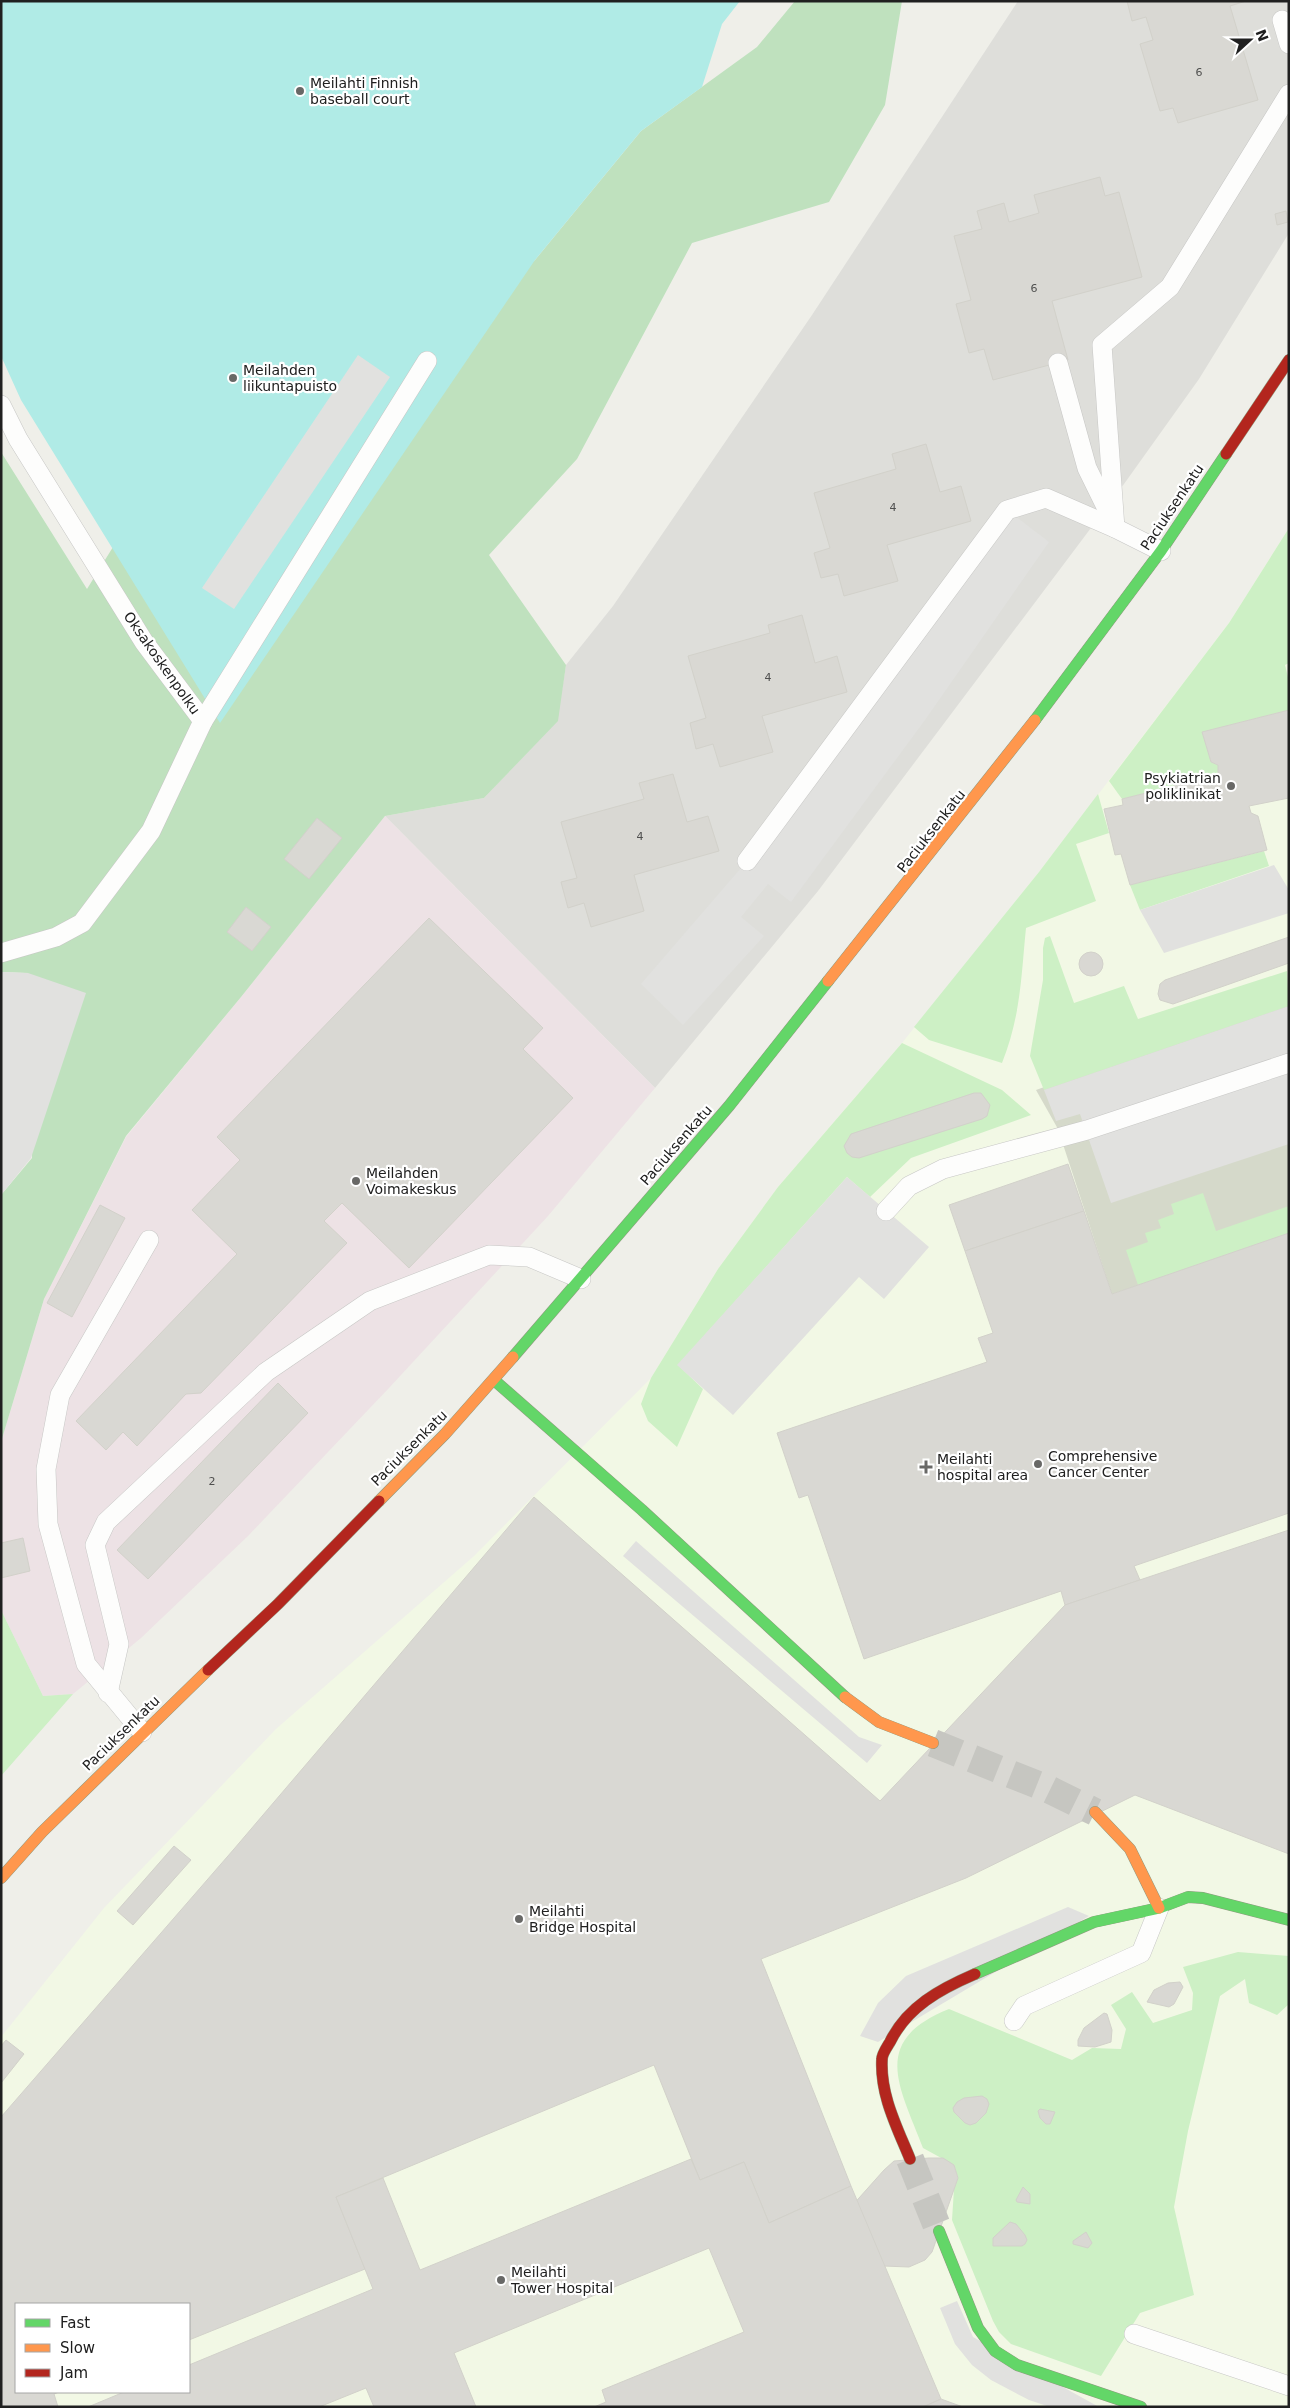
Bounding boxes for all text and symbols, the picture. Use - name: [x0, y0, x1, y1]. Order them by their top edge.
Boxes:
- north arrow: [1225, 15, 1275, 65]
- text: N: [1253, 27, 1272, 44]
- house number: 6: [1196, 66, 1203, 79]
- place label: Meilahti Finnish baseball court: [310, 75, 418, 107]
- marker: Meilahti Finnish baseball court: [294, 85, 306, 97]
- house number: 6: [1031, 282, 1038, 295]
- place label: Meilahden liikuntapuisto: [243, 362, 337, 394]
- marker: Meilahden liikuntapuisto: [227, 372, 239, 384]
- street label: Paciuksenkatu: [1137, 461, 1207, 553]
- house number: 4: [890, 501, 897, 514]
- street label: Oksakoskenpolku: [121, 609, 203, 717]
- house number: 4: [765, 671, 772, 684]
- place label: Psykiatrian poliklinikat: [1144, 770, 1222, 802]
- marker: Psykiatrian poliklinikat: [1225, 780, 1237, 792]
- street label: Paciuksenkatu: [894, 786, 968, 876]
- house number: 4: [637, 830, 644, 843]
- street label: Paciuksenkatu: [637, 1102, 715, 1188]
- place label: Meilahden Voimakeskus: [366, 1165, 457, 1197]
- marker: Meilahden Voimakeskus: [350, 1175, 362, 1187]
- street label: Paciuksenkatu: [368, 1407, 450, 1489]
- place label: Comprehensive Cancer Center: [1048, 1448, 1157, 1480]
- place label: Meilahti hospital area: [937, 1451, 1028, 1483]
- marker: Comprehensive Cancer Center: [1032, 1458, 1044, 1470]
- marker: Meilahti hospital area: [919, 1460, 933, 1474]
- house number: 2: [209, 1475, 216, 1488]
- street label: Paciuksenkatu: [79, 1692, 163, 1774]
- place label: Meilahti Bridge Hospital: [529, 1903, 636, 1935]
- marker: Meilahti Bridge Hospital: [513, 1913, 525, 1925]
- place label: Meilahti Tower Hospital: [510, 2264, 613, 2296]
- marker: Meilahti Tower Hospital: [495, 2274, 507, 2286]
- legend: [15, 2303, 190, 2393]
- text: Fast: [60, 2314, 90, 2332]
- text: Slow: [60, 2339, 95, 2357]
- text: Jam: [59, 2364, 88, 2382]

